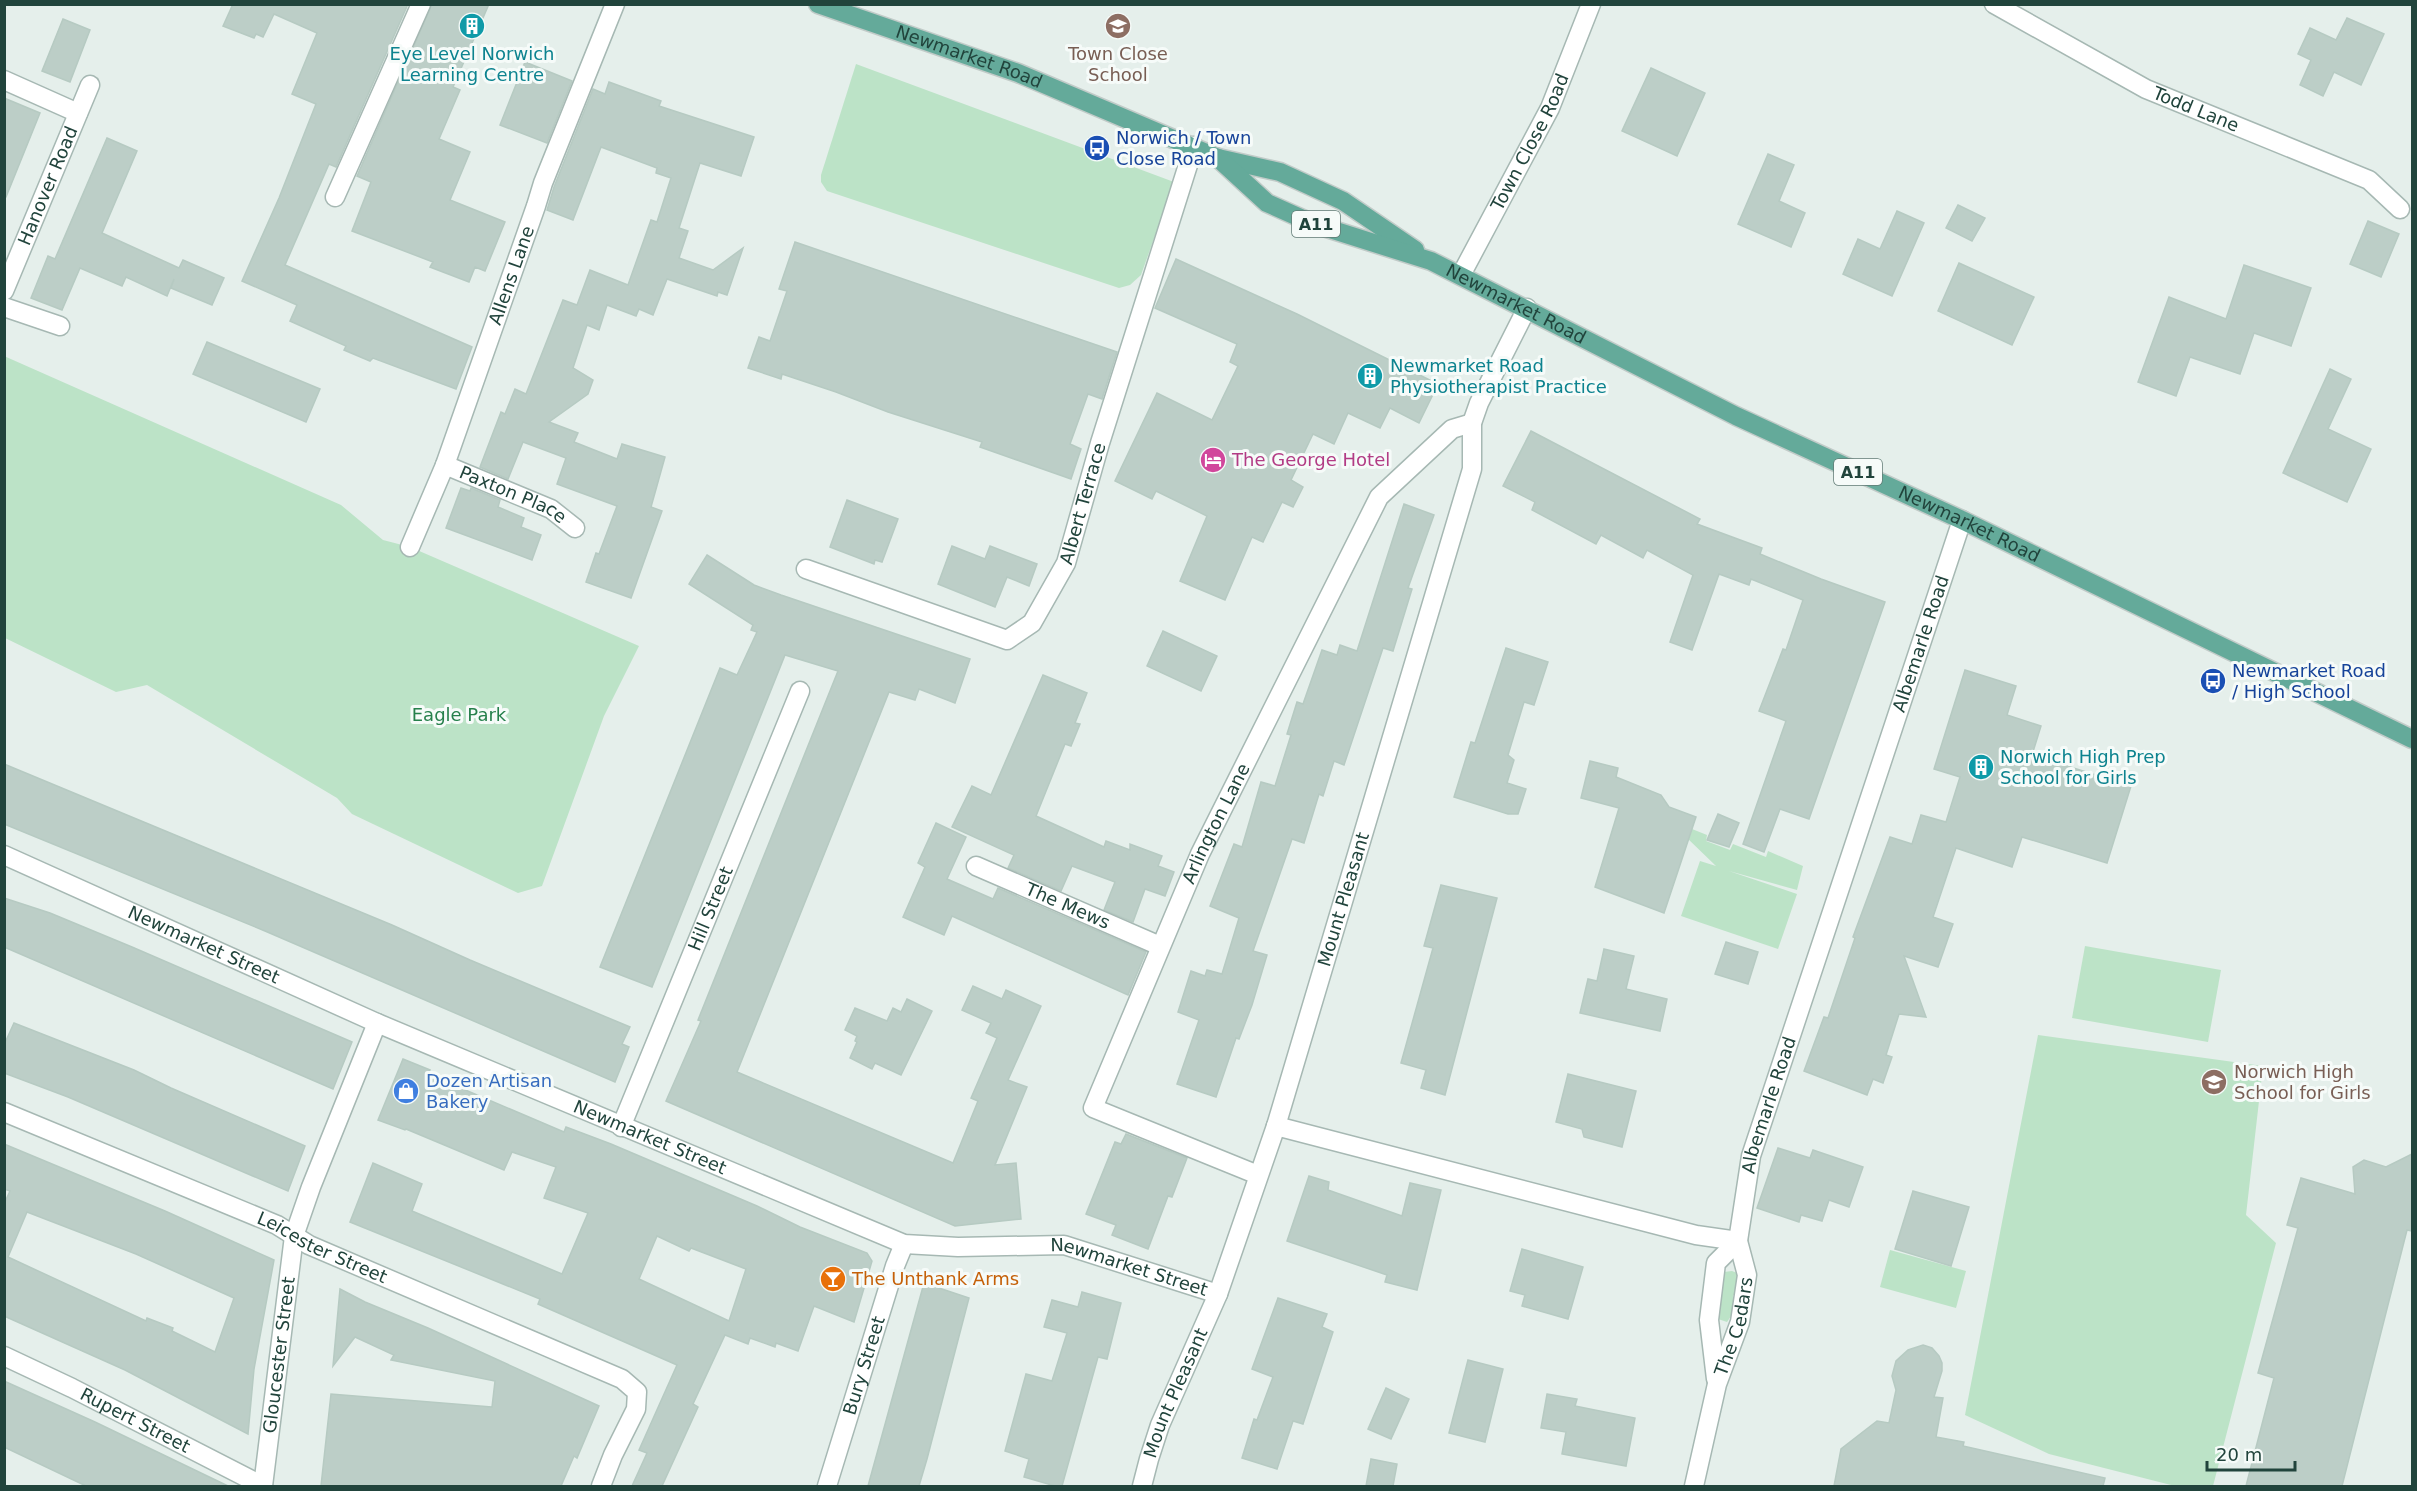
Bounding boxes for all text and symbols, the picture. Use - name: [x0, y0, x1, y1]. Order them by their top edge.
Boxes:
- building icon: Eye Level Norwich Learning Centre: [457, 11, 487, 41]
- school or university icon: Town Close School: [1103, 11, 1133, 41]
- street label: Newmarket Road: [893, 21, 1046, 92]
- place label: Eye Level Norwich Learning Centre: [390, 43, 554, 85]
- place label: Town Close School: [1067, 43, 1168, 85]
- street label: Town Close Road: [1486, 70, 1573, 215]
- street label: Todd Lane: [2149, 82, 2242, 136]
- street label: Hanover Road: [13, 123, 82, 248]
- place label: Norwich / Town Close Road: [1116, 127, 1252, 169]
- bus stop icon: Norwich / Town Close Road: [1082, 133, 1112, 163]
- road number: A11: [1292, 211, 1340, 237]
- street label: Allens Lane: [484, 223, 538, 328]
- street label: Newmarket Road: [1443, 259, 1590, 348]
- place label: Newmarket Road Physiotherapist Practice: [1390, 355, 1607, 397]
- building icon: Newmarket Road Physiotherapist Practice: [1355, 361, 1385, 391]
- street label: Albert Terrace: [1055, 440, 1110, 567]
- hotel icon: The George Hotel: [1198, 445, 1228, 475]
- place label: The George Hotel: [1231, 449, 1390, 470]
- road number: A11: [1834, 459, 1882, 485]
- street label: Paxton Place: [456, 461, 571, 527]
- street label: Newmarket Road: [1895, 481, 2044, 566]
- street label: Albemarle Road: [1888, 573, 1953, 715]
- place label: Newmarket Road / High School: [2232, 660, 2386, 702]
- bus stop icon: Newmarket Road / High School: [2198, 666, 2228, 696]
- park label: Eagle Park: [412, 704, 507, 725]
- place label: Norwich High Prep School for Girls: [2000, 746, 2166, 788]
- building icon: Norwich High Prep School for Girls: [1966, 752, 1996, 782]
- street label: Arlington Lane: [1178, 760, 1254, 887]
- street label: Mount Pleasant: [1313, 830, 1373, 969]
- street label: Hill Street: [684, 863, 737, 954]
- street label: The Mews: [1022, 877, 1113, 933]
- street label: Newmarket Street: [125, 901, 283, 988]
- street label: Albemarle Road: [1737, 1034, 1800, 1175]
- place label: Norwich High School for Girls: [2234, 1061, 2371, 1103]
- school or university icon: Norwich High School for Girls: [2199, 1067, 2229, 1097]
- place label: Dozen Artisan Bakery: [426, 1070, 552, 1112]
- shop icon: Dozen Artisan Bakery: [391, 1076, 421, 1106]
- street label: Newmarket Street: [571, 1096, 730, 1178]
- street label: Leicester Street: [254, 1207, 390, 1287]
- street label: Newmarket Street: [1050, 1234, 1210, 1300]
- bar icon: The Unthank Arms: [818, 1264, 848, 1294]
- place label: The Unthank Arms: [851, 1268, 1019, 1289]
- street label: Gloucester Street: [259, 1275, 299, 1435]
- street label: The Cedars: [1710, 1275, 1757, 1380]
- street label: Bury Street: [839, 1313, 889, 1417]
- street label: Mount Pleasant: [1139, 1325, 1212, 1461]
- street label: Rupert Street: [77, 1383, 194, 1457]
- scale bar: [2207, 1434, 2296, 1472]
- text: 20 m: [2216, 1444, 2262, 1465]

